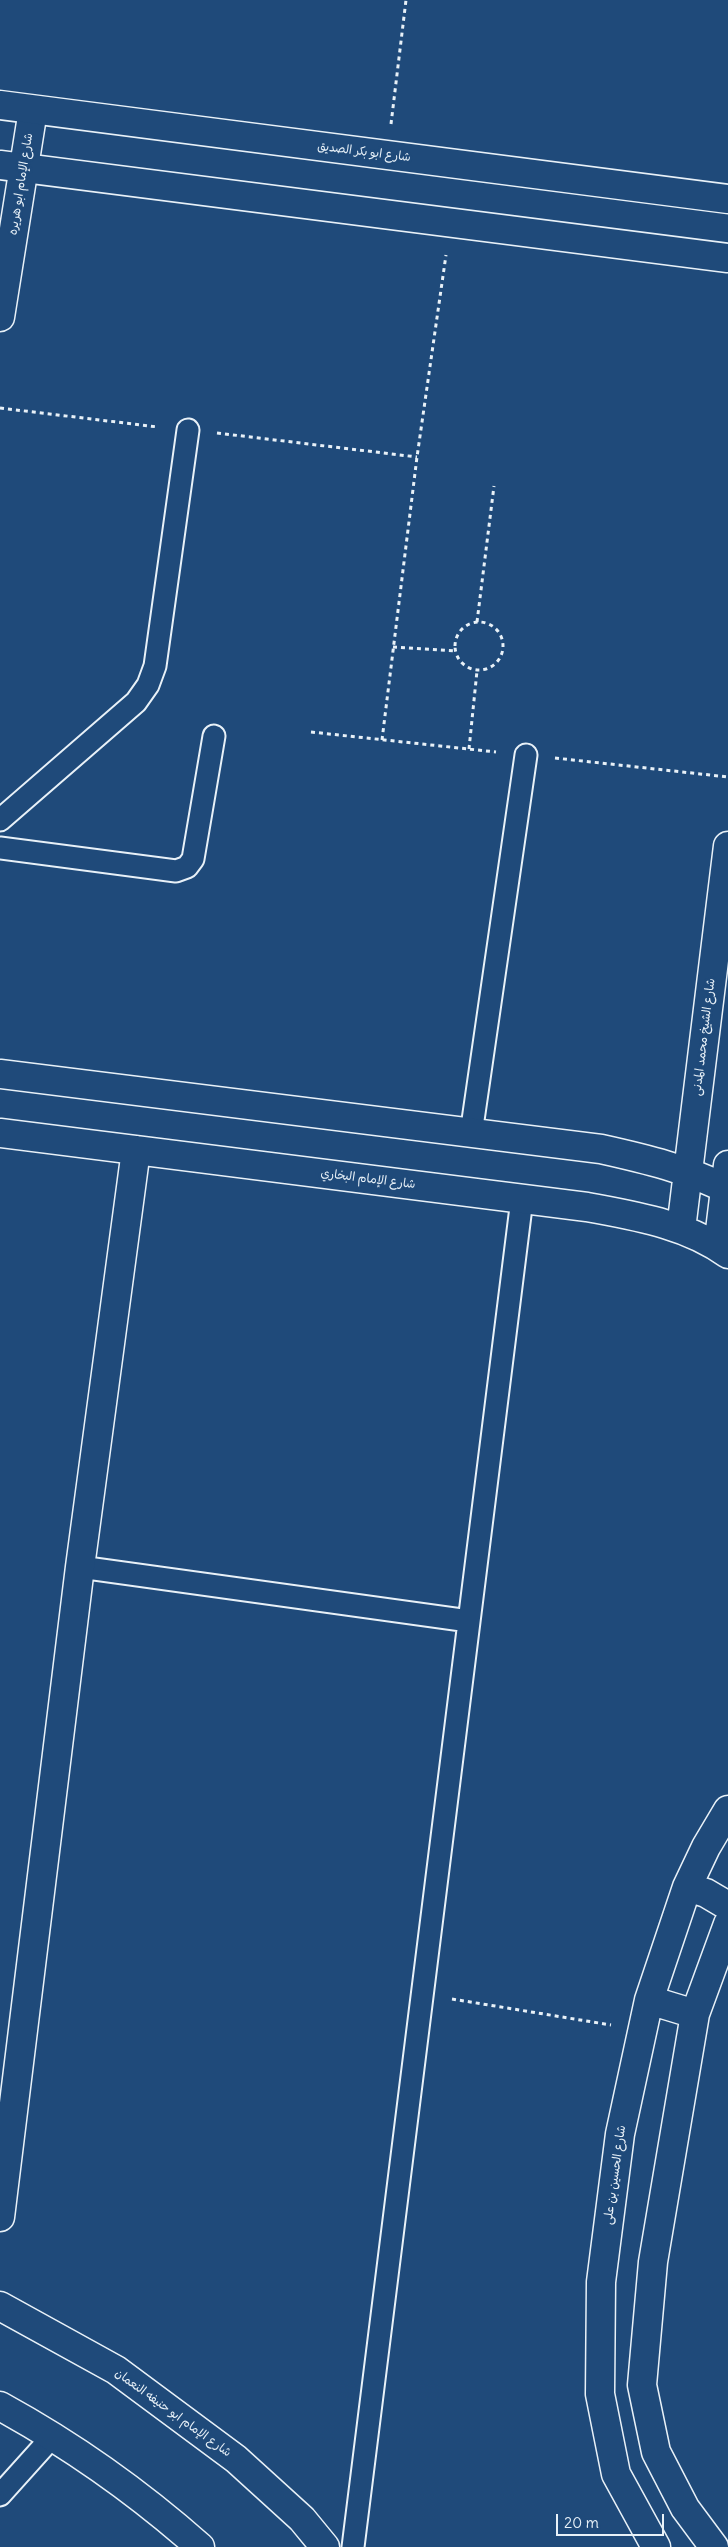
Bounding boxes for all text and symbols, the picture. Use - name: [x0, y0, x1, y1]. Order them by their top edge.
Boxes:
- street label: شارع الإمام ابو هريره: [6, 132, 36, 236]
- street label: شارع ابو بكر الصديق: [316, 139, 412, 165]
- street label: شارع الشيخ محمد المدنى: [690, 977, 718, 1097]
- street label: شارع الإمام البخاري: [320, 1166, 416, 1192]
- street label: شارع الحسين بن على: [601, 2124, 629, 2226]
- street label: شارع الإمام ابو حنيفه النعمان: [112, 2366, 234, 2460]
- scale bar: [558, 2504, 666, 2536]
- text: 20 m: [564, 2513, 599, 2532]

